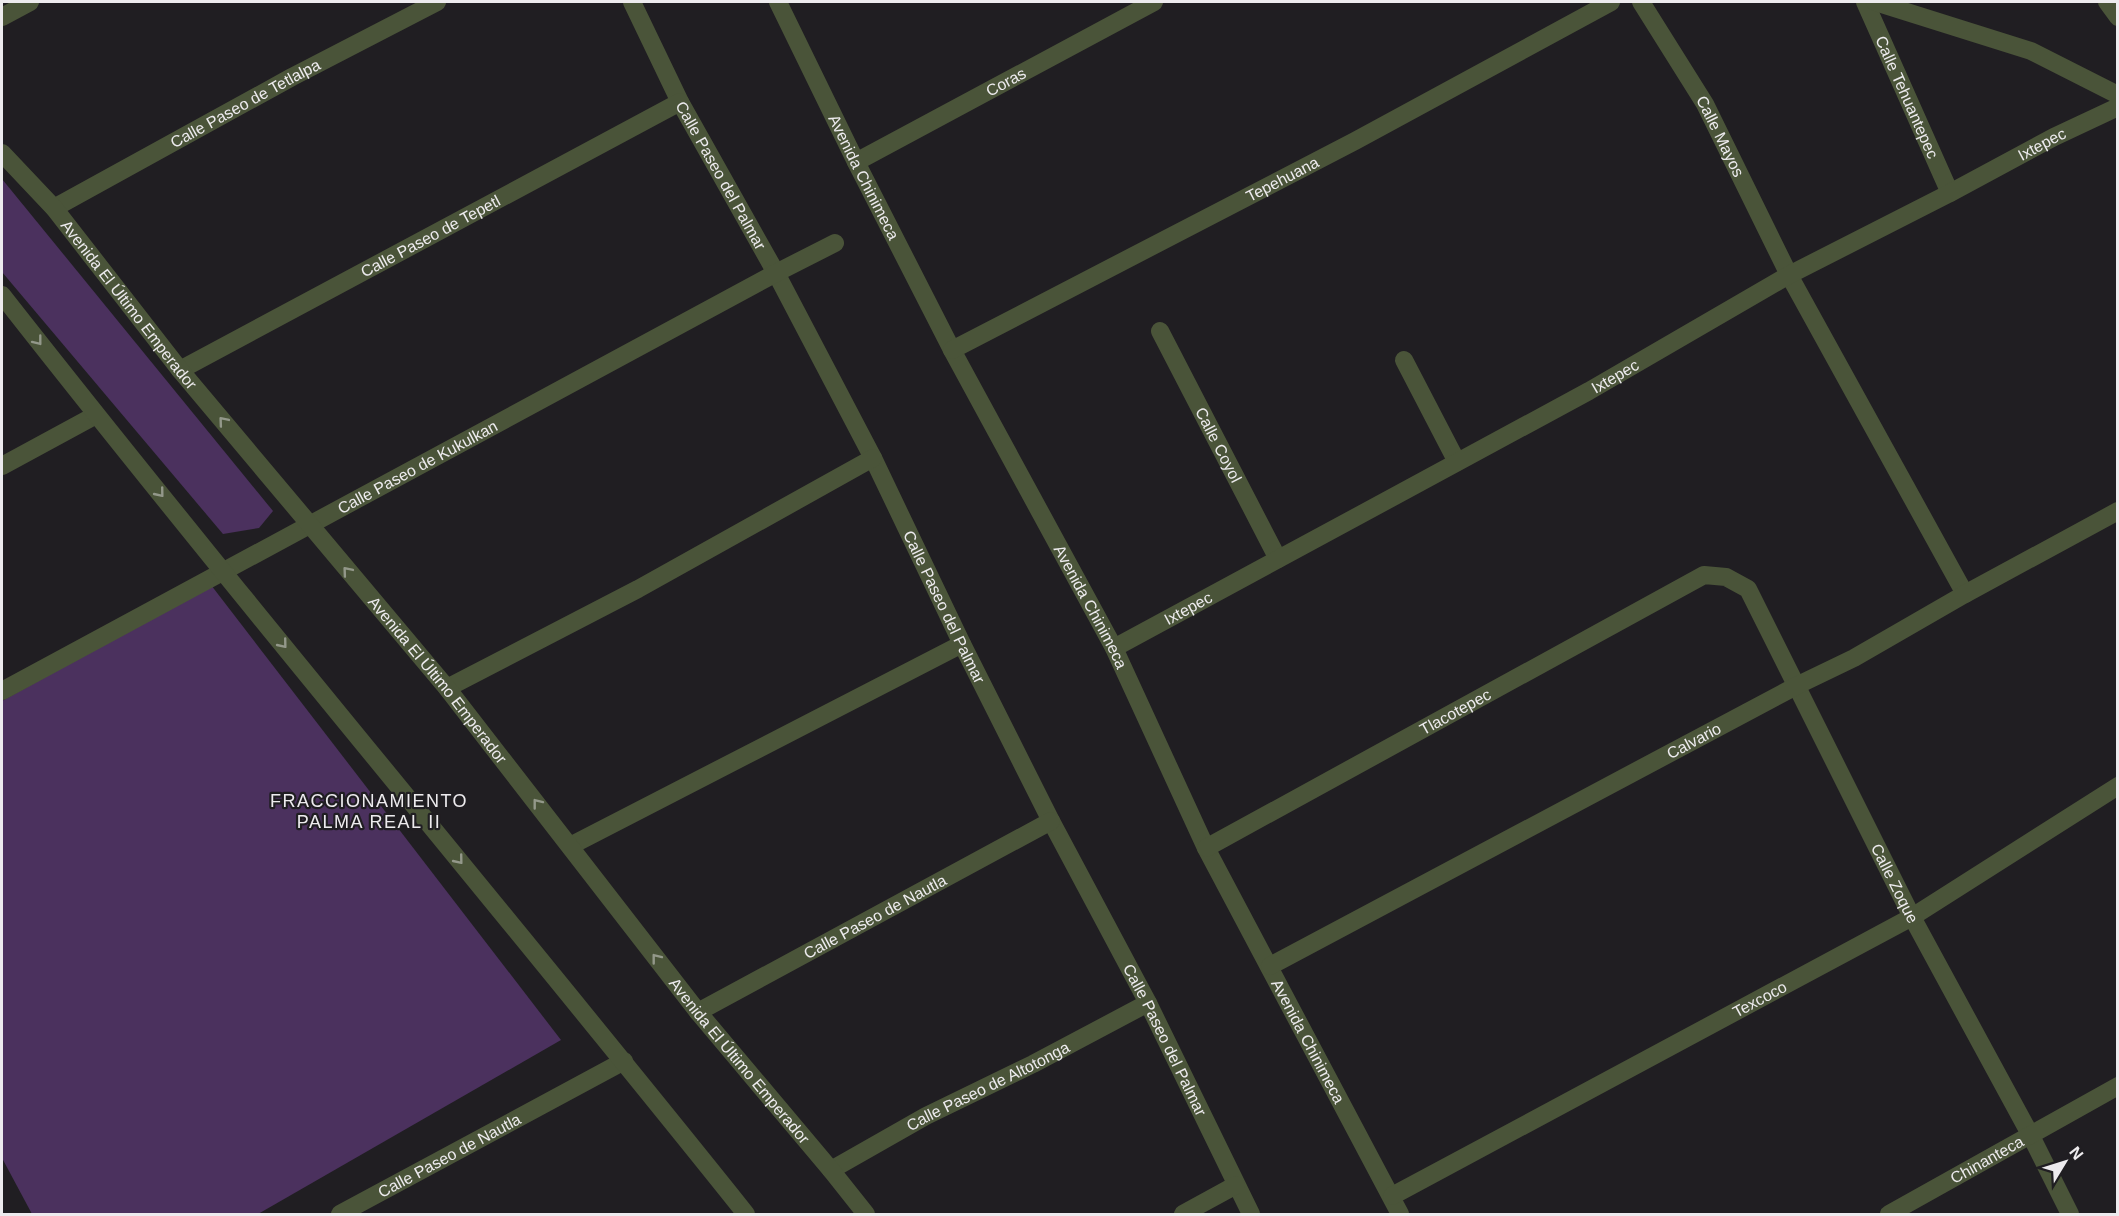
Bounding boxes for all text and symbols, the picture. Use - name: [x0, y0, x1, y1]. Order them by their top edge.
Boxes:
- street label: Calle Tehuantepec: [1873, 33, 1942, 161]
- street label: Calle Paseo de Tetlalpa: [167, 55, 323, 151]
- street label: Coras: [983, 64, 1029, 99]
- street label: Calle Mayos: [1693, 92, 1748, 179]
- street label: Calle Paseo del Palmar: [673, 98, 770, 253]
- street label: Avenida Chinimeca: [826, 112, 903, 242]
- street label: Ixtepec: [2015, 124, 2068, 163]
- street label: Tepehuana: [1243, 153, 1321, 205]
- street label: Calle Paseo de Tepetl: [358, 192, 503, 280]
- street label: Avenida El Último Emperador: [58, 217, 201, 393]
- one-way arrow: [30, 334, 41, 345]
- street label: Ixtepec: [1588, 356, 1641, 396]
- street label: Calle Coyol: [1192, 404, 1245, 485]
- one-way arrow: [219, 417, 230, 428]
- street label: Calle Paseo de Kukulkan: [335, 417, 500, 517]
- one-way arrow: [152, 486, 163, 497]
- street label: Calle Paseo del Palmar: [900, 528, 989, 686]
- street label: Avenida Chinimeca: [1051, 542, 1131, 671]
- one-way arrow: [344, 567, 355, 578]
- street label: Ixtepec: [1161, 588, 1215, 628]
- street label: Avenida El Último Emperador: [365, 593, 511, 767]
- one-way arrow: [276, 637, 287, 648]
- street label: Tlacotepec: [1417, 685, 1493, 738]
- street label: Calvario: [1664, 719, 1724, 762]
- district label: FRACCIONAMIENTO PALMA REAL II: [270, 791, 468, 832]
- one-way arrow: [533, 799, 544, 810]
- street label: Calle Zoque: [1868, 841, 1922, 926]
- one-way arrow: [452, 853, 463, 864]
- street label: Calle Paseo de Nautla: [801, 871, 949, 962]
- one-way arrow: [652, 953, 663, 964]
- street label: Calle Paseo del Palmar: [1120, 961, 1210, 1119]
- street label: Avenida El Último Emperador: [666, 974, 814, 1147]
- street label: Avenida Chinimeca: [1269, 976, 1348, 1106]
- street label: Texcoco: [1730, 977, 1789, 1020]
- street label: Calle Paseo de Altotonga: [903, 1038, 1072, 1134]
- street label: Calle Paseo de Nautla: [375, 1110, 523, 1200]
- street label: Chinanteca: [1947, 1132, 2026, 1187]
- north arrow: [2035, 1132, 2095, 1192]
- text: N: [2066, 1143, 2087, 1163]

